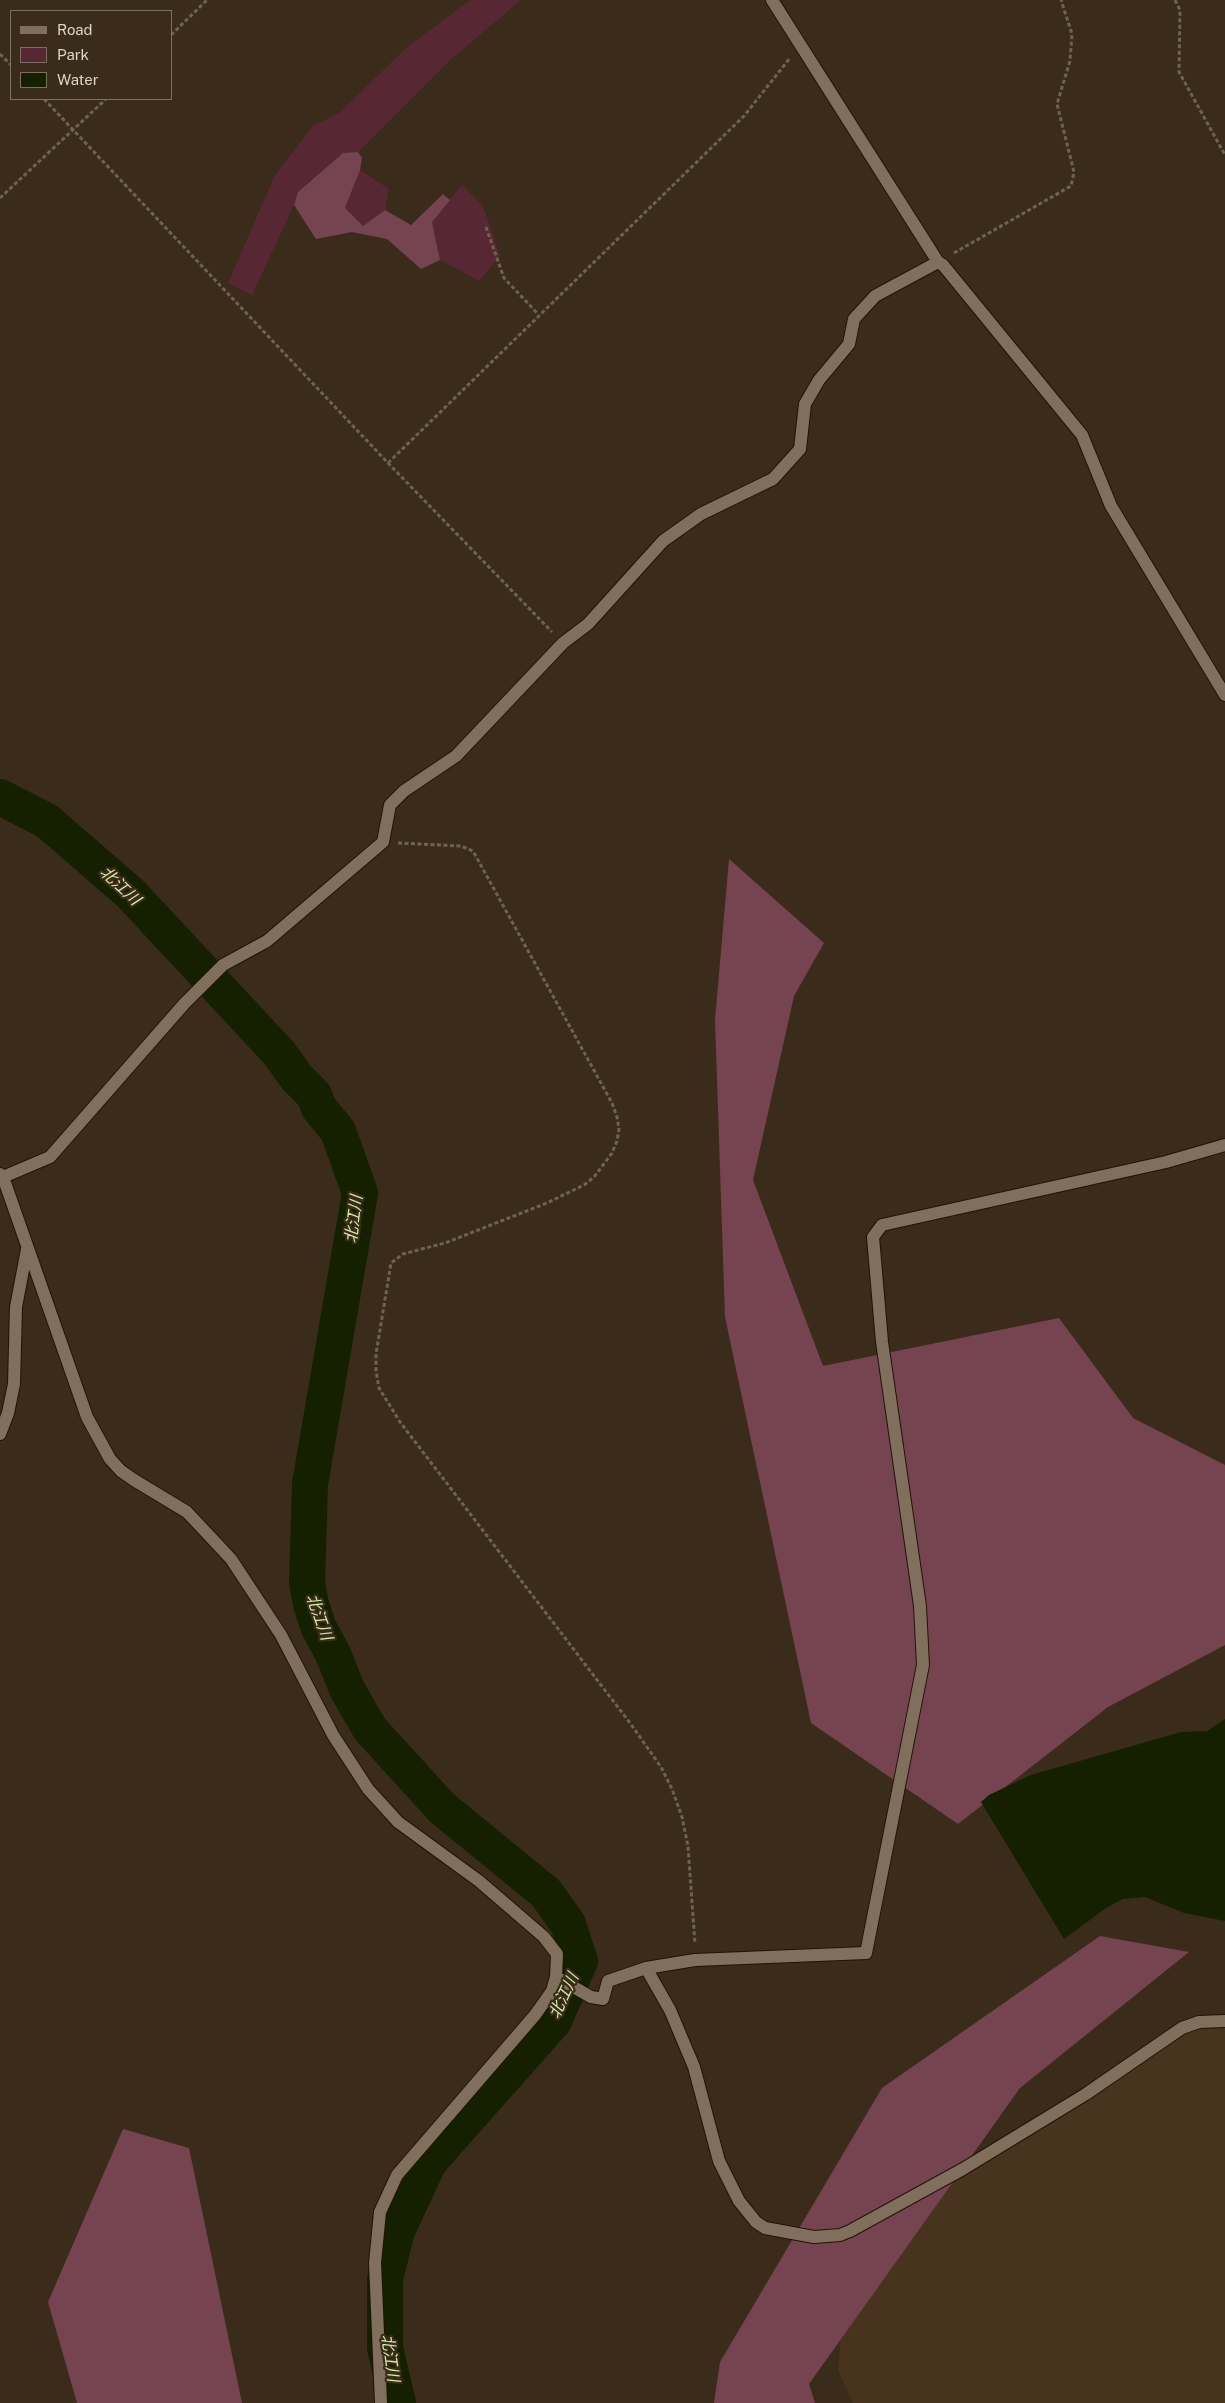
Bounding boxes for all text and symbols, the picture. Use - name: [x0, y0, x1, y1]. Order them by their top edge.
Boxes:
- legend: [10, 10, 172, 100]
- text: Road: [57, 21, 93, 38]
- text: Park: [57, 46, 89, 63]
- text: Water: [57, 71, 99, 88]
- water label: 北江川: [96, 863, 144, 909]
- water label: 北江川: [342, 1194, 366, 1244]
- water label: 北江川: [302, 1591, 336, 1643]
- water label: 北江川: [545, 1970, 583, 2022]
- water label: 北江川: [377, 2333, 403, 2383]

